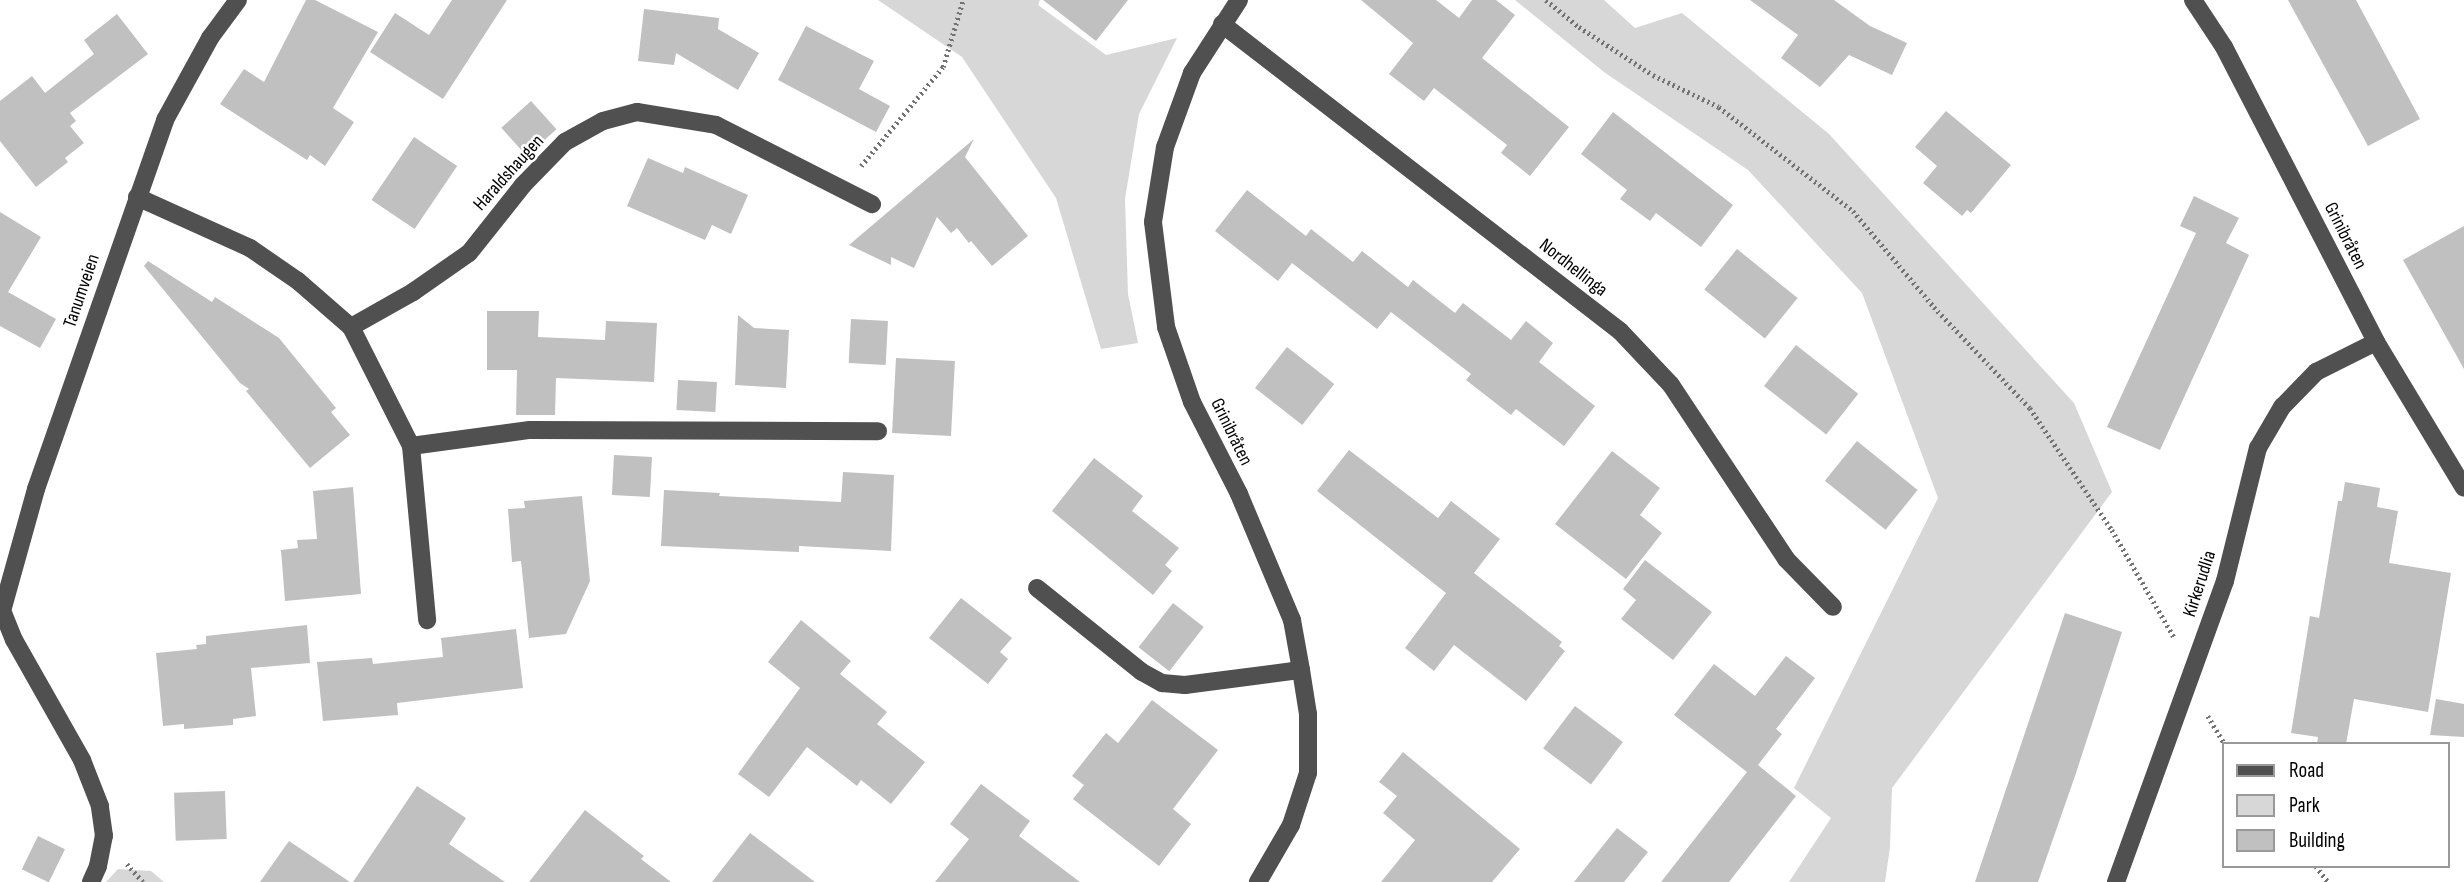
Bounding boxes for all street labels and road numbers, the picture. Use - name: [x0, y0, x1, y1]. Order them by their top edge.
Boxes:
- street label: Haraldshaugen: [469, 130, 549, 216]
- street label: Grinibråten: [2319, 199, 2371, 273]
- street label: Nordhellinga: [1534, 234, 1612, 302]
- street label: Tanumveien: [59, 251, 105, 331]
- street label: Grinibråten: [1205, 395, 1257, 469]
- street label: Kirkerudlia: [2179, 548, 2221, 620]

